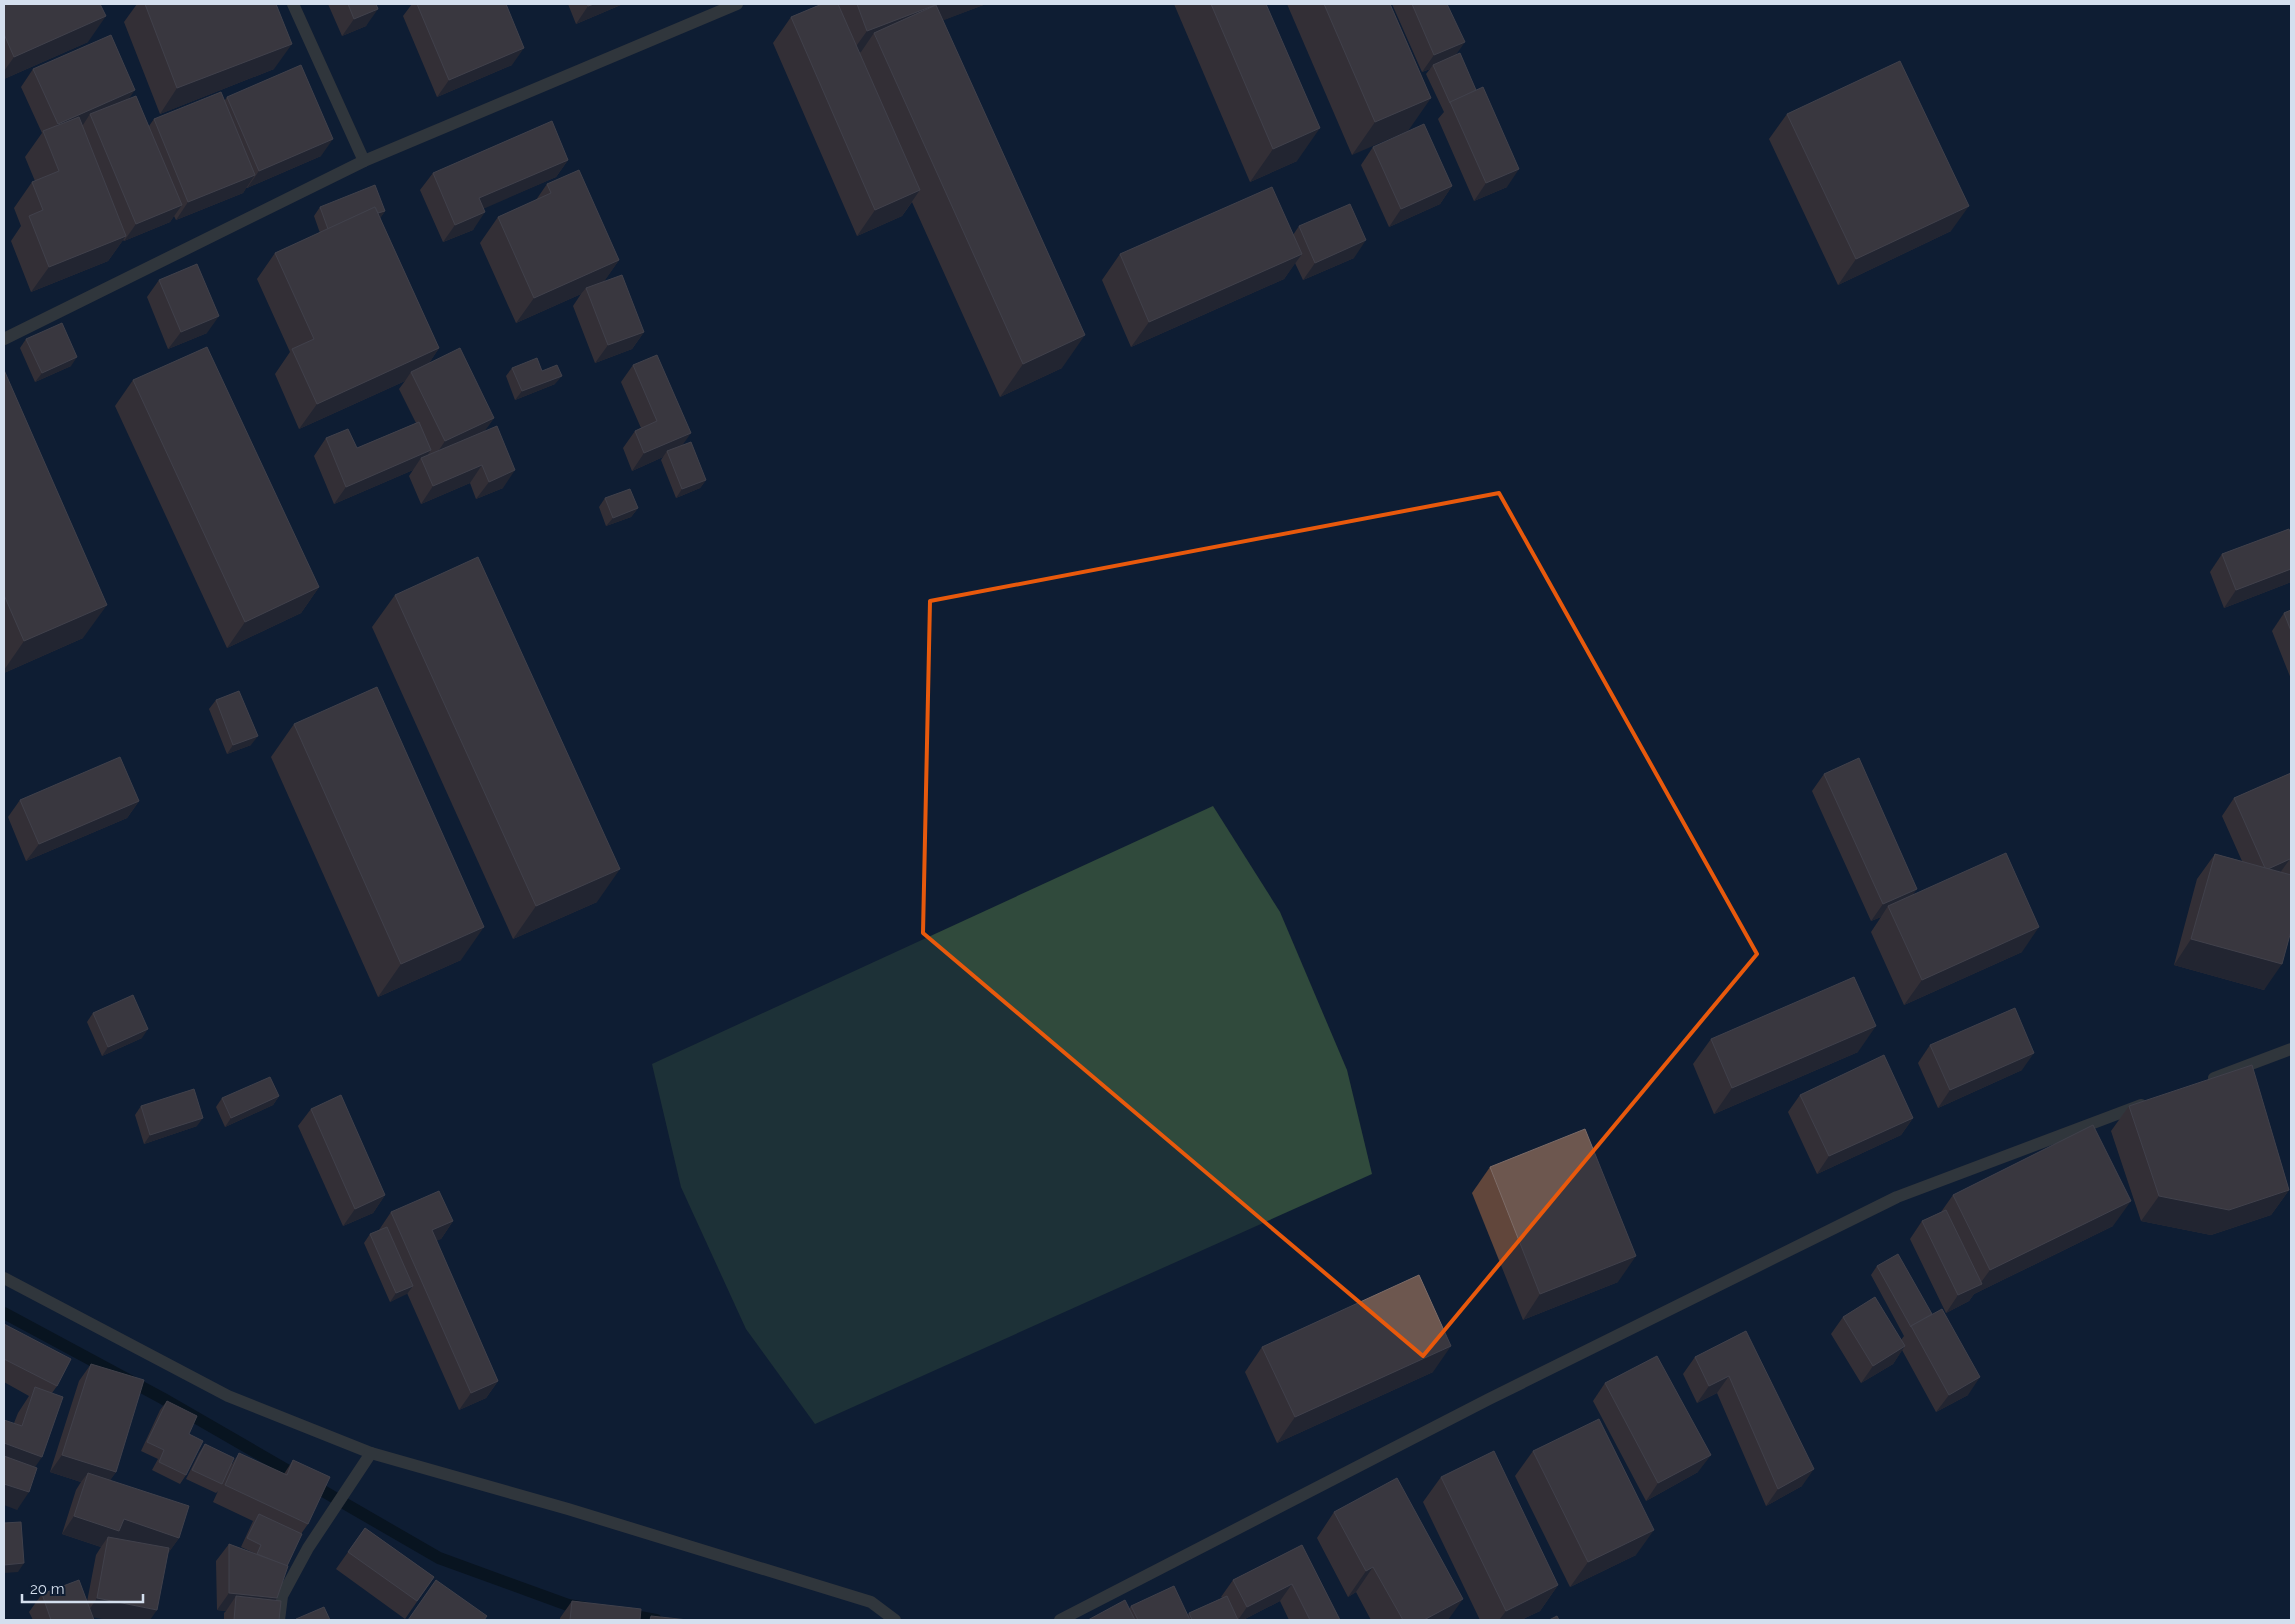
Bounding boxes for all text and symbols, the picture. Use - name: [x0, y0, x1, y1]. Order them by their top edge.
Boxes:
- scale bar: [22, 1572, 144, 1604]
- text: 20 m: [30, 1580, 65, 1598]

